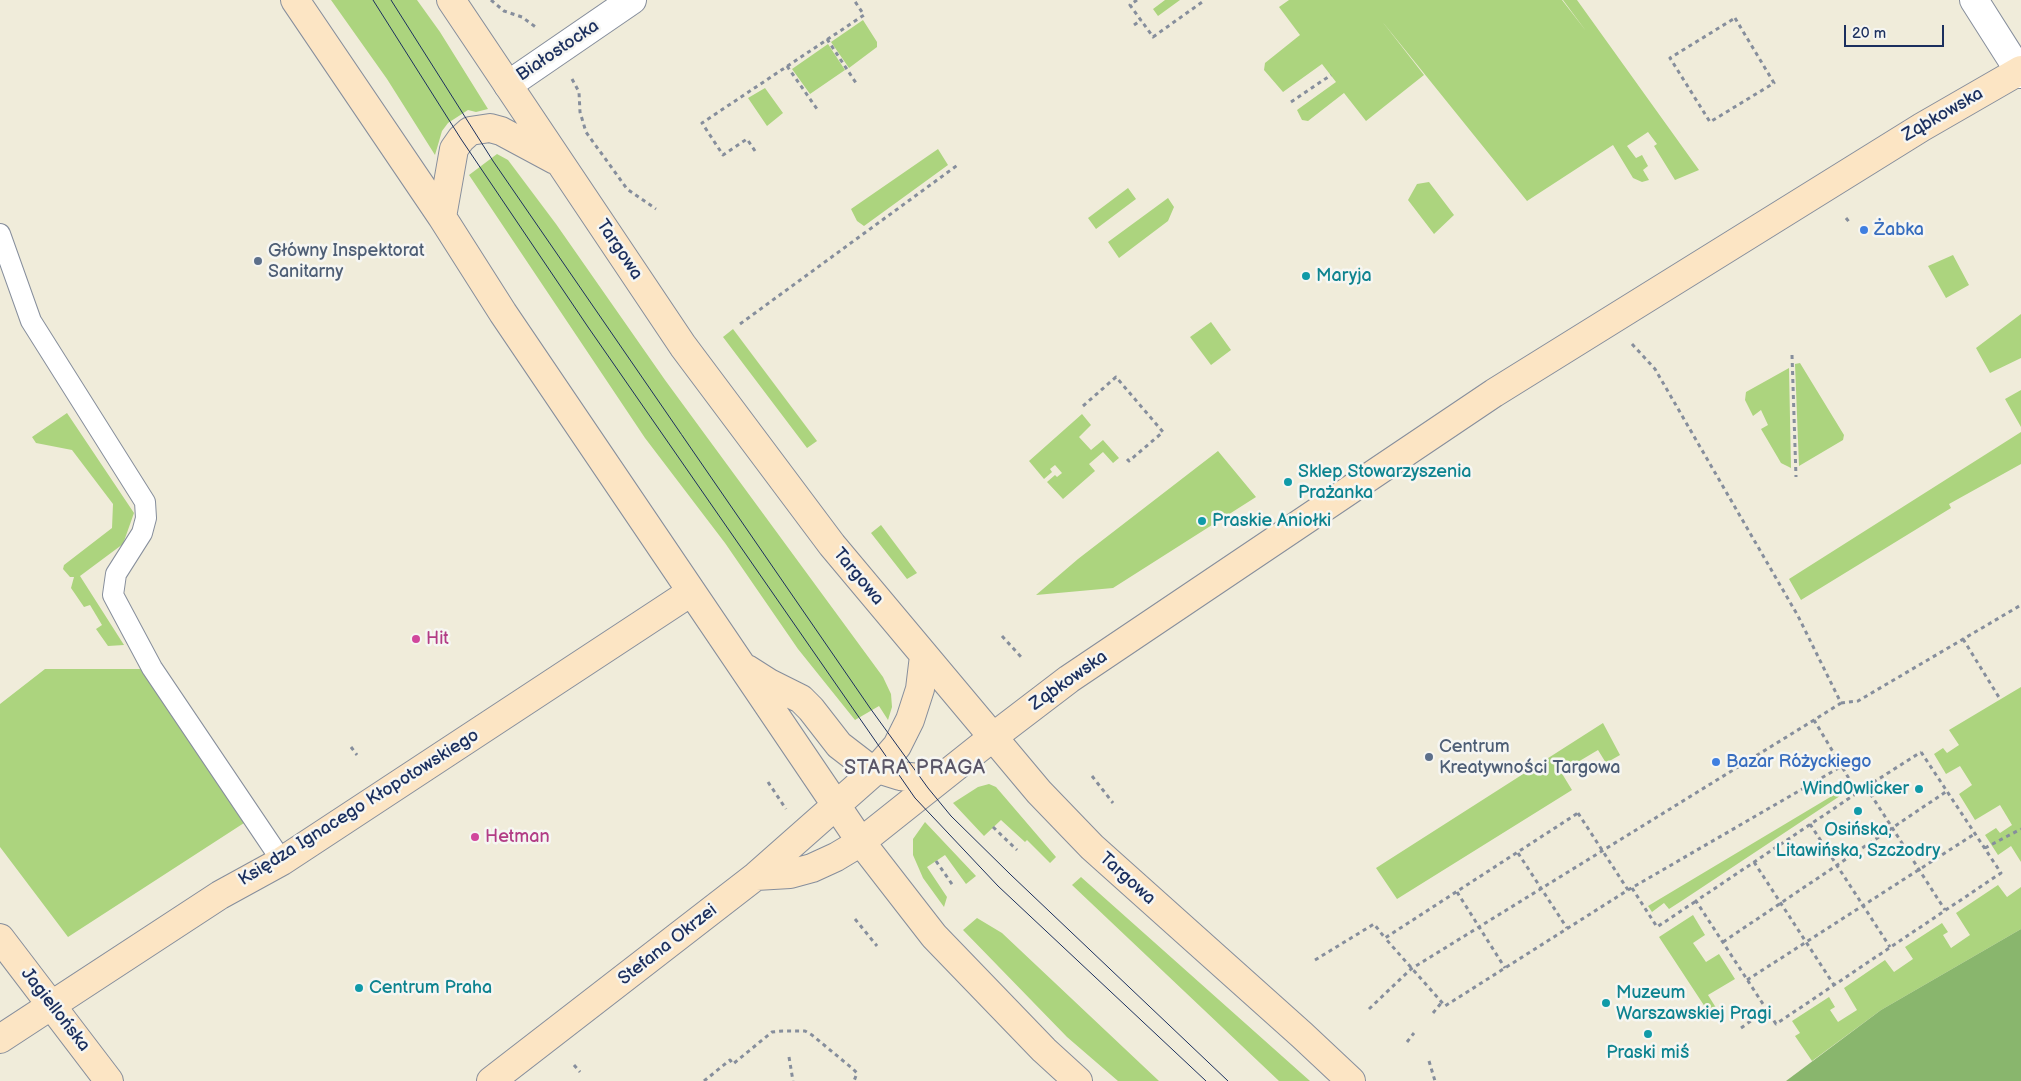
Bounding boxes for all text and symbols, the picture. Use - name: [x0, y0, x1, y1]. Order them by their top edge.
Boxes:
- scale bar: [1846, 15, 1946, 47]
- street label: Białostocka: [513, 16, 603, 86]
- text: 20 m: [1852, 24, 1886, 43]
- street label: Ząbkowska: [1899, 83, 1987, 147]
- street label: Targowa: [591, 216, 647, 284]
- place label: Żabka: [1874, 219, 1924, 241]
- marker: Żabka: [1858, 224, 1870, 236]
- place label: Główny Inspektorat Sanitarny: [268, 240, 425, 282]
- marker: Główny Inspektorat Sanitarny: [252, 255, 264, 267]
- place label: Maryja: [1316, 265, 1372, 287]
- marker: Maryja: [1300, 270, 1312, 282]
- place label: Sklep Stowarzyszenia Prażanka: [1298, 461, 1472, 504]
- marker: Sklep Stowarzyszenia Prażanka: [1282, 476, 1294, 488]
- place label: Praskie Aniołki: [1212, 510, 1331, 532]
- marker: Praskie Aniołki: [1196, 515, 1208, 527]
- street label: Targowa: [828, 544, 888, 610]
- place label: Hit: [426, 628, 449, 650]
- marker: Hit: [410, 633, 422, 645]
- street label: Ząbkowska: [1026, 646, 1112, 716]
- street label: Księdza Ignacego Kłopotowskiego: [235, 725, 483, 891]
- place label: Centrum Kreatywności Targowa: [1439, 736, 1620, 779]
- marker: Centrum Kreatywności Targowa: [1423, 751, 1435, 763]
- place label: Bazar Różyckiego: [1726, 751, 1872, 773]
- marker: Bazar Różyckiego: [1710, 756, 1722, 768]
- district label: STARA PRAGA: [843, 757, 987, 781]
- place label: Wind0wlicker: [1803, 778, 1909, 800]
- marker: Wind0wlicker: [1913, 783, 1925, 795]
- marker: Osińska, Litawińska, Szczodry: [1852, 805, 1864, 817]
- place label: Osińska, Litawińska, Szczodry: [1776, 819, 1940, 862]
- place label: Hetman: [485, 826, 550, 848]
- marker: Hetman: [469, 831, 481, 843]
- street label: Targowa: [1095, 848, 1159, 910]
- street label: Stefana Okrzei: [614, 900, 722, 990]
- street label: Jagiellońska: [16, 964, 94, 1056]
- place label: Centrum Praha: [369, 977, 492, 999]
- marker: Centrum Praha: [353, 982, 365, 994]
- place label: Muzeum Warszawskiej Pragi: [1616, 982, 1772, 1024]
- marker: Muzeum Warszawskiej Pragi: [1600, 997, 1612, 1009]
- marker: Praski miś: [1642, 1028, 1654, 1040]
- place label: Praski miś: [1606, 1042, 1690, 1064]

